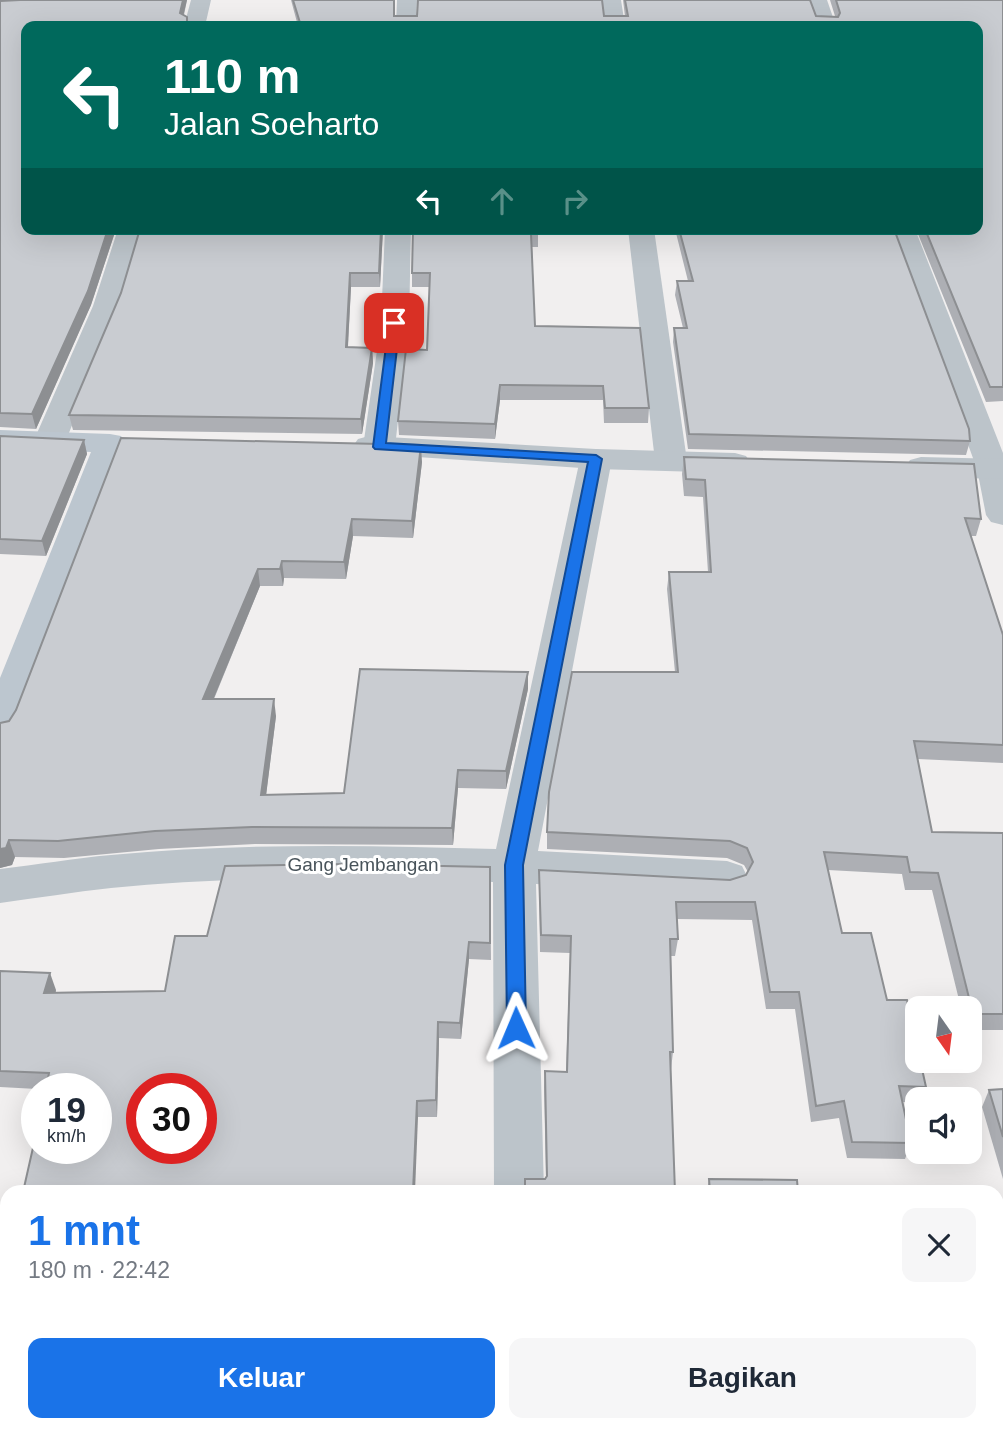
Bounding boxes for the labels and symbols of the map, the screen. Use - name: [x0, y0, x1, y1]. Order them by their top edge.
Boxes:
- pin: [364, 293, 424, 353]
- street label: Gang Jembangan: [287, 854, 439, 875]
- position arrow: [479, 991, 553, 1065]
- north arrow: [905, 996, 982, 1073]
- speed limit sign: 30: [126, 1073, 217, 1164]

